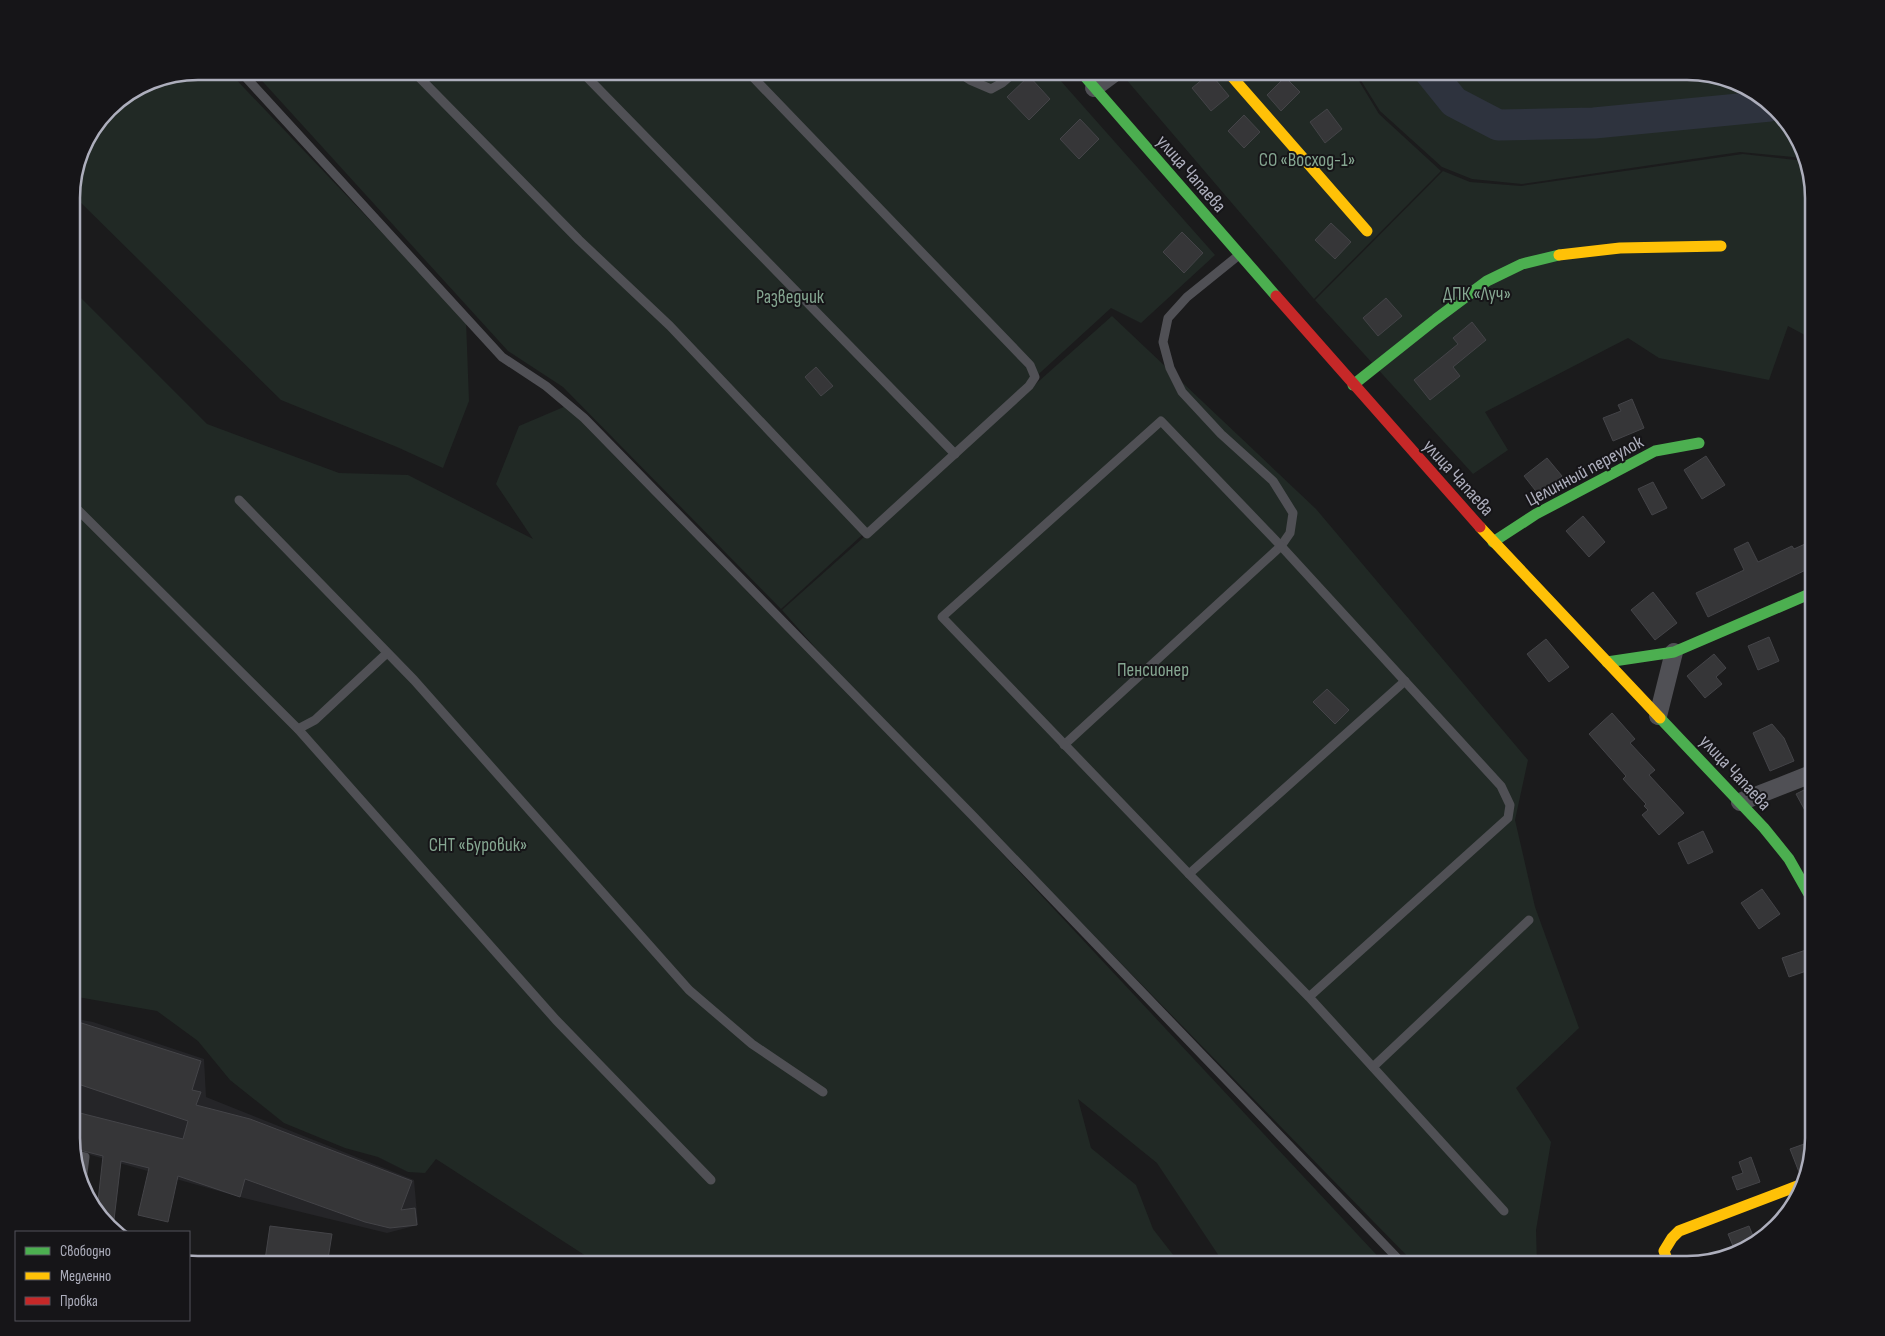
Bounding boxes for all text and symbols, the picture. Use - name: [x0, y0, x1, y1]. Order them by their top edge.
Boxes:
- street label: улица Чапаева: [1151, 131, 1231, 217]
- park label: СО «Восход-1»: [1259, 149, 1355, 172]
- park label: ДПК «Луч»: [1443, 283, 1511, 306]
- park label: Разведчик: [756, 286, 825, 309]
- street label: Целинный переулок: [1522, 430, 1648, 512]
- street label: улица Чапаева: [1418, 435, 1498, 521]
- park label: Пенсионер: [1117, 659, 1189, 682]
- street label: улица Чапаева: [1694, 730, 1776, 816]
- park label: СНТ «Буровик»: [429, 834, 527, 857]
- legend: [15, 1231, 190, 1321]
- text: Свободно: [60, 1242, 111, 1261]
- text: Медленно: [60, 1267, 111, 1286]
- text: Пробка: [60, 1292, 98, 1311]

